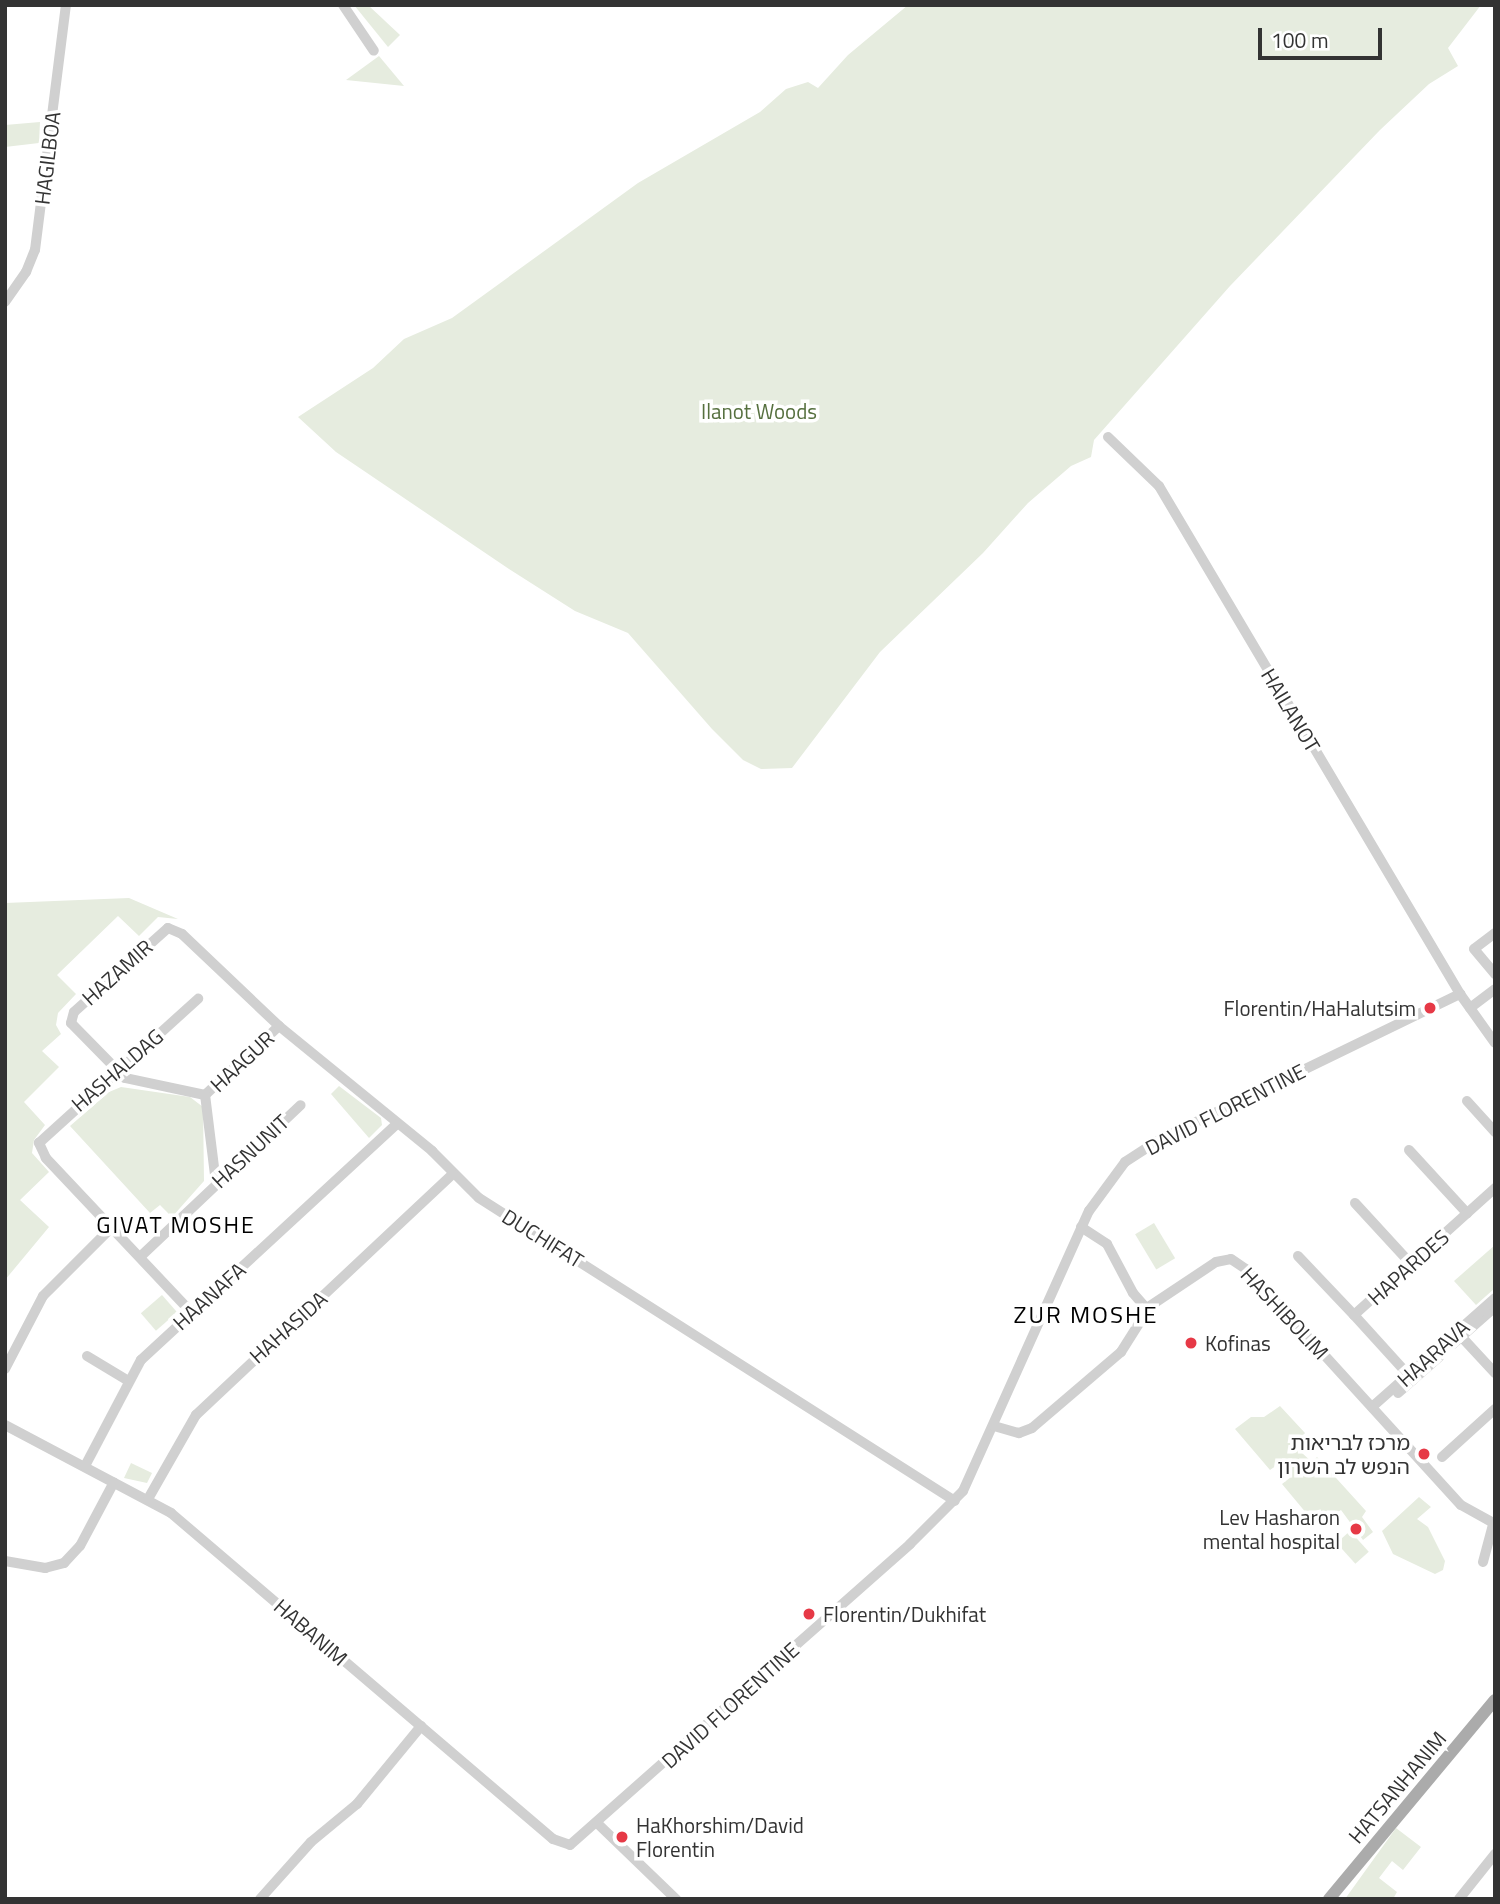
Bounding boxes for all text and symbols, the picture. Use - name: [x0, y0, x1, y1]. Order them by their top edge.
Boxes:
- scale bar: [1262, 14, 1386, 58]
- text: 100 m: [1271, 24, 1328, 56]
- street label: HAGILBOA: [29, 110, 65, 206]
- park label: Ilanot Woods: [701, 398, 817, 424]
- street label: HAILANOT: [1256, 664, 1326, 756]
- street label: HAZAMIR: [77, 934, 157, 1010]
- place label: Florentin/HaHalutsim: [1224, 995, 1416, 1021]
- marker: Florentin/HaHalutsim: [1422, 1000, 1438, 1016]
- street label: HASHALDAG: [66, 1023, 168, 1117]
- street label: HAAGUR: [205, 1025, 279, 1097]
- street label: DAVID FLORENTINE: [1141, 1058, 1309, 1160]
- street label: HASNUNIT: [206, 1109, 294, 1193]
- street label: DUCHIFAT: [498, 1203, 588, 1273]
- district label: GIVAT MOSHE: [98, 1211, 254, 1239]
- street label: HAPARDES: [1362, 1224, 1454, 1310]
- street label: HAANAFA: [168, 1257, 250, 1335]
- street label: HASHIBOLIM: [1236, 1262, 1334, 1364]
- street label: HAHASIDA: [244, 1286, 332, 1368]
- district label: ZUR MOSHE: [1015, 1301, 1157, 1329]
- street label: HAARAVA: [1392, 1314, 1474, 1392]
- place label: Kofinas: [1205, 1330, 1271, 1356]
- marker: Kofinas: [1183, 1335, 1199, 1351]
- place label: מרכז לבריאות הנפש לב השרון: [1277, 1429, 1410, 1479]
- marker: מרכז לבריאות הנפש לב השרון: [1416, 1446, 1432, 1462]
- place label: Lev Hasharon mental hospital: [1203, 1504, 1340, 1554]
- marker: Lev Hasharon mental hospital: [1346, 1519, 1366, 1539]
- street label: HABANIM: [269, 1593, 353, 1671]
- place label: Florentin/Dukhifat: [823, 1601, 986, 1627]
- marker: Florentin/Dukhifat: [801, 1606, 817, 1622]
- street label: DAVID FLORENTINE: [656, 1637, 804, 1773]
- street label: HATSANHANIM: [1343, 1726, 1451, 1848]
- place label: HaKhorshim/David Florentin: [636, 1812, 804, 1862]
- marker: HaKhorshim/David Florentin: [614, 1829, 630, 1845]

